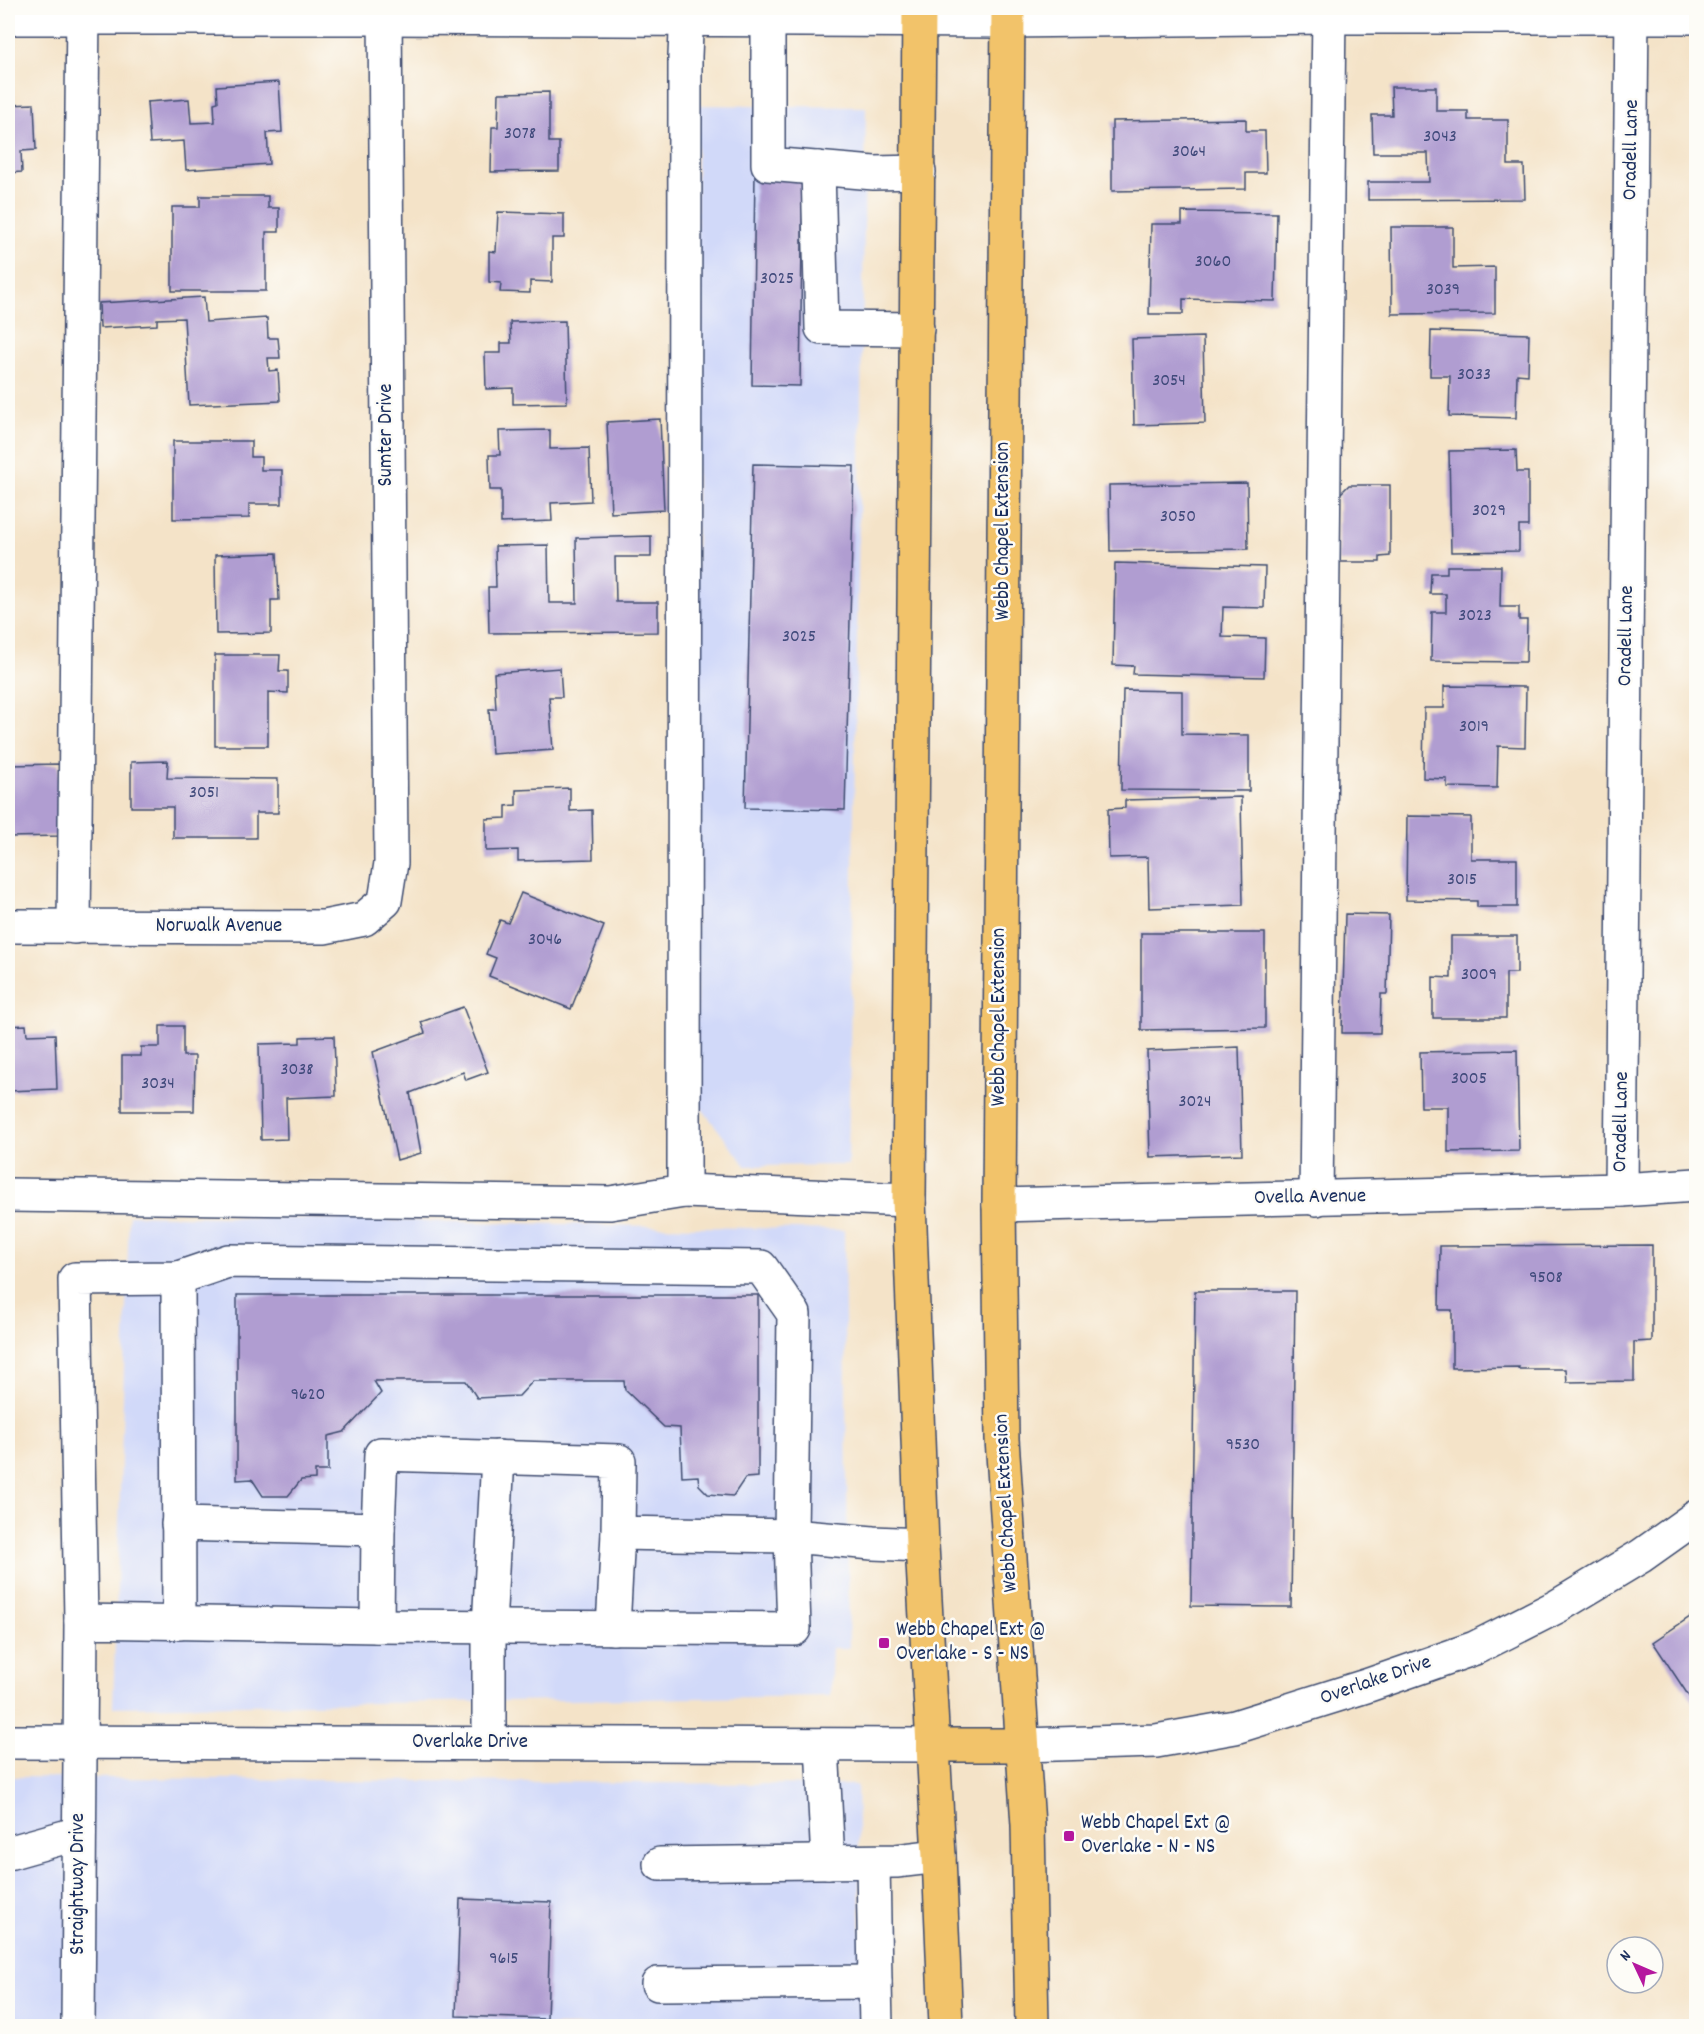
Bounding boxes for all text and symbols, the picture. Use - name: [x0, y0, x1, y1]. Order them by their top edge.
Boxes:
- street label: Oradell Lane: [1616, 99, 1648, 201]
- house number: 3078: [504, 122, 536, 147]
- house number: 3043: [1423, 125, 1457, 150]
- house number: 3064: [1172, 140, 1206, 165]
- house number: 3060: [1195, 250, 1231, 275]
- house number: 3025: [760, 267, 794, 292]
- house number: 3039: [1426, 278, 1460, 303]
- house number: 3033: [1457, 363, 1491, 388]
- house number: 3054: [1152, 369, 1186, 394]
- street label: Sumter Drive: [372, 384, 402, 486]
- street label: Webb Chapel Extension: [989, 442, 1019, 620]
- house number: 3029: [1472, 499, 1506, 524]
- house number: 3050: [1160, 505, 1196, 530]
- street label: Oradell Lane: [1611, 585, 1643, 687]
- house number: 3023: [1458, 604, 1492, 629]
- house number: 3025: [782, 625, 816, 650]
- house number: 3019: [1459, 715, 1489, 740]
- house number: 3051: [189, 781, 219, 806]
- house number: 3015: [1447, 868, 1477, 893]
- street label: Norwalk Avenue: [156, 912, 282, 942]
- house number: 3046: [528, 928, 562, 953]
- street label: Webb Chapel Extension: [985, 928, 1015, 1106]
- house number: 3009: [1461, 963, 1497, 988]
- house number: 3038: [280, 1058, 314, 1083]
- house number: 3005: [1451, 1067, 1487, 1092]
- street label: Oradell Lane: [1606, 1071, 1638, 1173]
- house number: 3034: [141, 1072, 175, 1097]
- house number: 3024: [1178, 1090, 1212, 1115]
- street label: Ovella Avenue: [1254, 1182, 1366, 1214]
- house number: 9508: [1529, 1266, 1563, 1291]
- house number: 9620: [291, 1383, 325, 1408]
- street label: Webb Chapel Extension: [987, 1413, 1027, 1593]
- house number: 9530: [1226, 1433, 1260, 1458]
- place label: Webb Chapel Ext @ Overlake - S - NS: [896, 1616, 1046, 1670]
- marker: Webb Chapel Ext @ Overlake - S - NS: [877, 1636, 891, 1650]
- street label: Overlake Drive: [1316, 1648, 1436, 1714]
- street label: Overlake Drive: [412, 1728, 528, 1758]
- place label: Webb Chapel Ext @ Overlake - N - NS: [1081, 1809, 1231, 1863]
- street label: Straightway Drive: [64, 1813, 94, 1955]
- marker: Webb Chapel Ext @ Overlake - N - NS: [1062, 1829, 1076, 1843]
- north arrow: [1605, 1935, 1665, 1995]
- text: N: [1615, 1945, 1637, 1967]
- house number: 9615: [489, 1947, 519, 1972]

